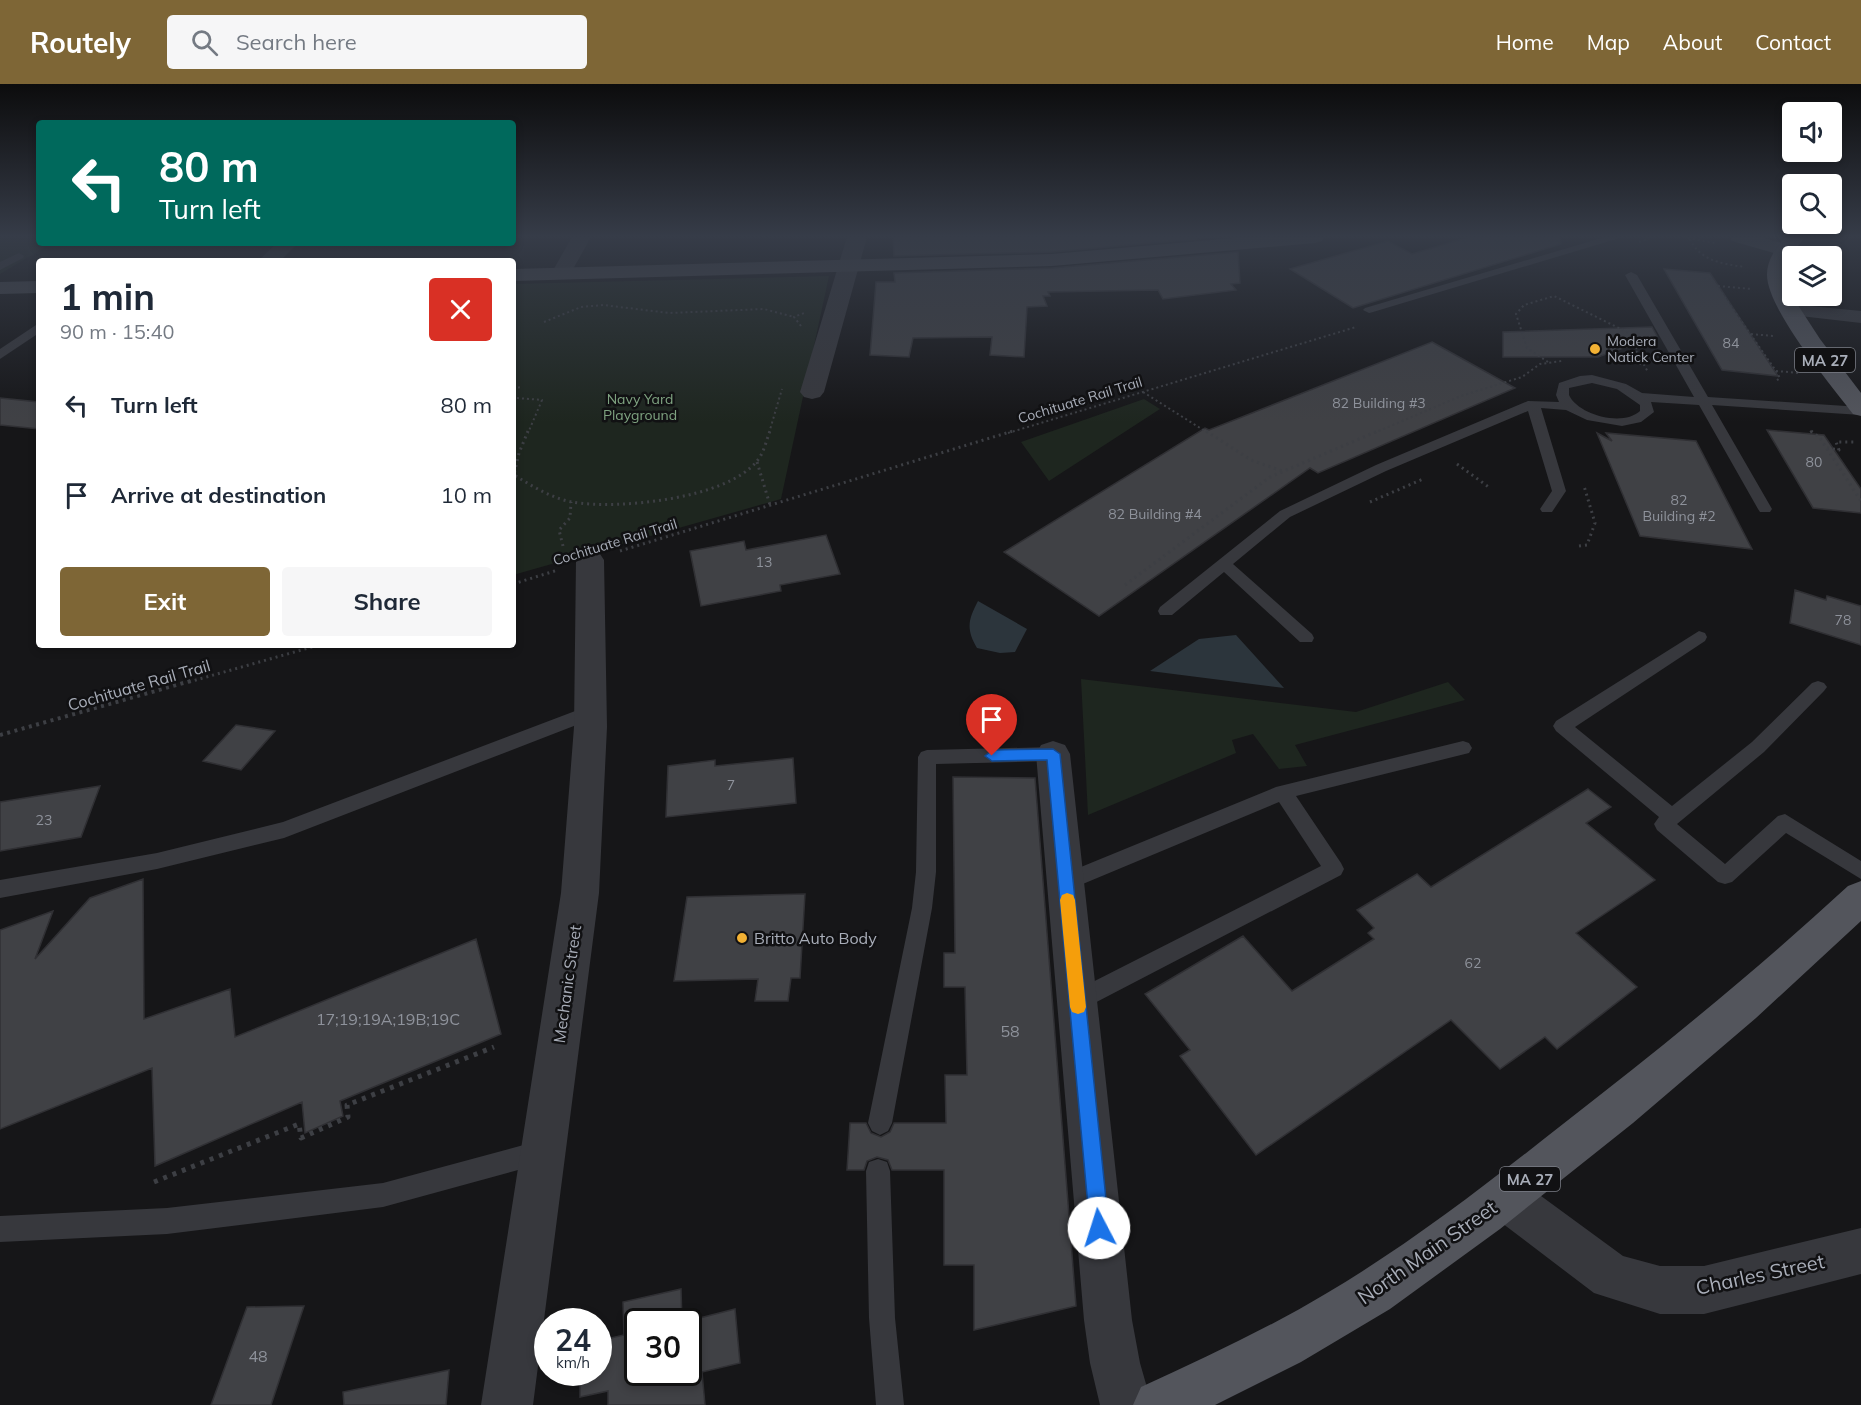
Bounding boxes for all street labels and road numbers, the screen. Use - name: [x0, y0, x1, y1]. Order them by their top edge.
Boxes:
- road number: MA 27: [1795, 348, 1855, 372]
- street label: Cochituate Rail Trail: [1016, 373, 1144, 427]
- street label: Cochituate Rail Trail: [551, 515, 679, 569]
- street label: Cochituate Rail Trail: [65, 655, 213, 715]
- street label: Mechanic Street: [549, 923, 585, 1044]
- road number: MA 27: [1500, 1167, 1560, 1191]
- street label: North Main Street: [1353, 1195, 1501, 1309]
- street label: Charles Street: [1693, 1248, 1827, 1300]

